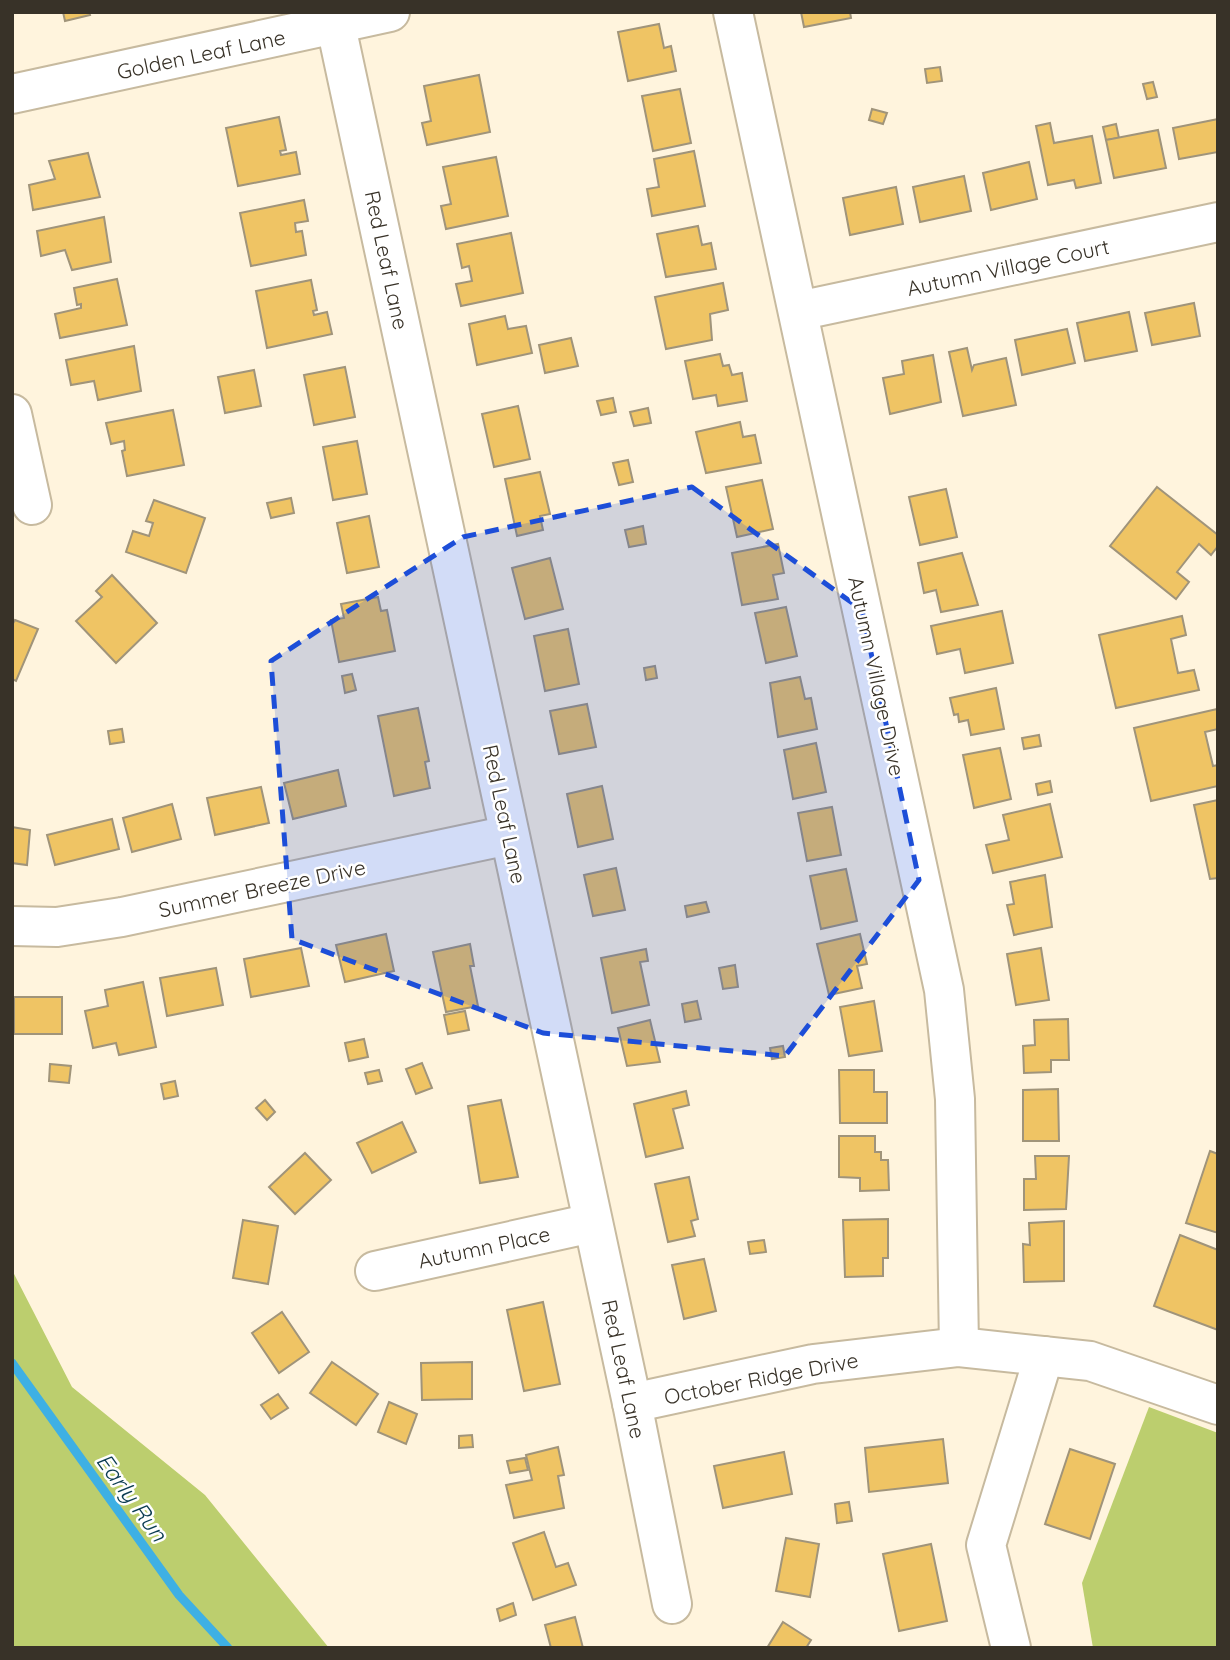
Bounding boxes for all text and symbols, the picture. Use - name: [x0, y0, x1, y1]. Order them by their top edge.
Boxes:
- street label: Golden Leaf Lane: [114, 23, 288, 85]
- street label: Red Leaf Lane: [360, 188, 414, 332]
- street label: Autumn Village Court: [905, 233, 1111, 301]
- street label: Autumn Village Drive: [843, 574, 911, 778]
- street label: Red Leaf Lane: [478, 742, 532, 886]
- street label: Summer Breeze Drive: [156, 853, 368, 923]
- street label: Autumn Place: [416, 1220, 552, 1274]
- street label: Red Leaf Lane: [597, 1297, 651, 1441]
- street label: October Ridge Drive: [662, 1346, 860, 1410]
- water label: Early Run: [90, 1447, 174, 1547]

